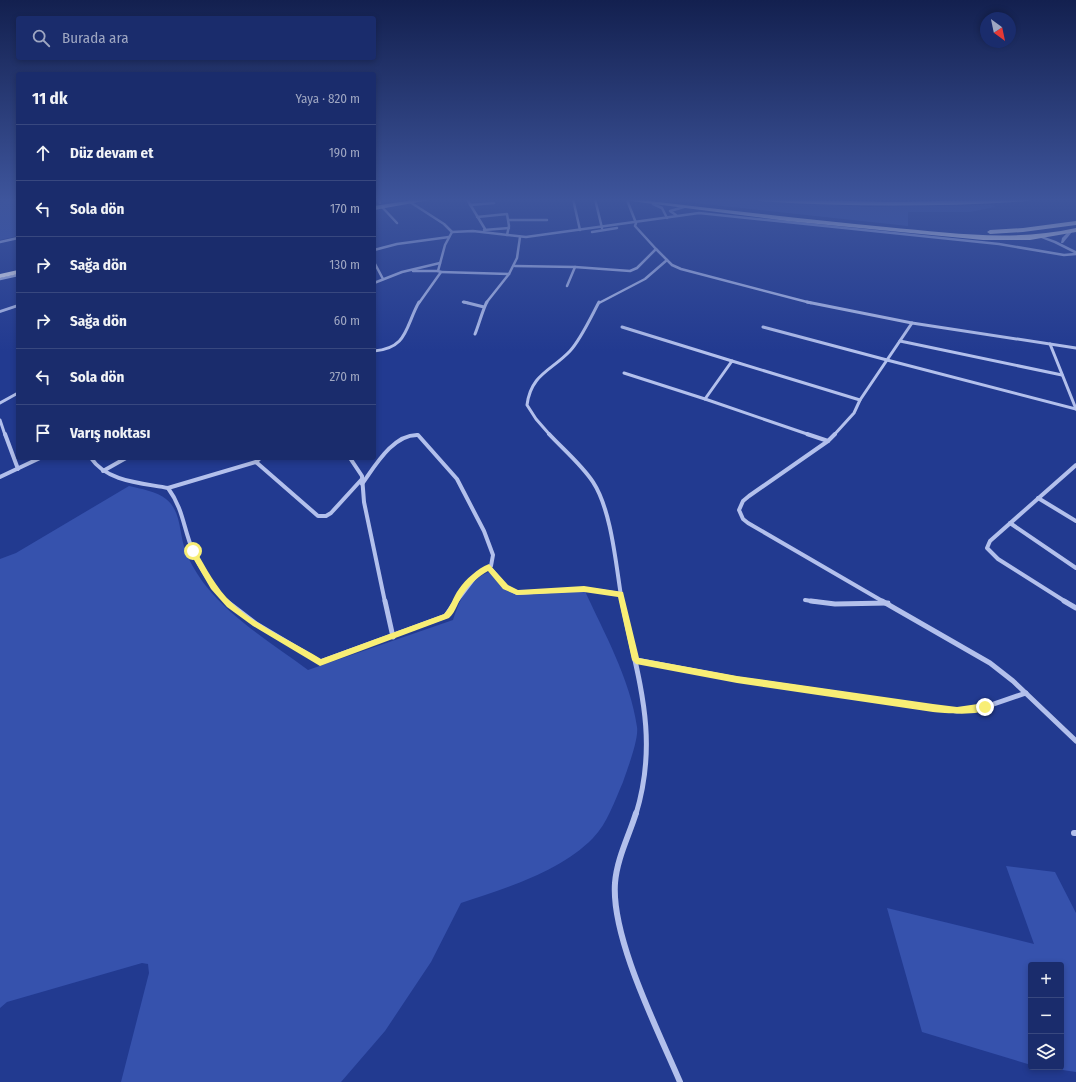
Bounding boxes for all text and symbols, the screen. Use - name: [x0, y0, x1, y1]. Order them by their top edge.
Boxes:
- north arrow: [980, 12, 1016, 48]
- search box: [16, 16, 376, 60]
- icon: search: [30, 27, 52, 49]
- text: Burada ara: [62, 29, 129, 47]
- text: 11 dk: [32, 88, 68, 109]
- text: Yaya · 820 m: [296, 91, 360, 106]
- icon: ahead: [32, 142, 54, 164]
- text: Düz devam et: [70, 144, 153, 162]
- text: 190 m: [329, 145, 360, 160]
- icon: left: [32, 198, 54, 220]
- text: Sola dön: [70, 200, 124, 218]
- text: 170 m: [330, 201, 360, 216]
- icon: right: [32, 254, 54, 276]
- text: Sağa dön: [70, 256, 127, 274]
- text: 130 m: [329, 257, 360, 272]
- icon: right: [32, 310, 54, 332]
- text: Sağa dön: [70, 312, 127, 330]
- text: 60 m: [334, 313, 360, 328]
- icon: left: [32, 366, 54, 388]
- text: Sola dön: [70, 368, 124, 386]
- text: 270 m: [329, 369, 360, 384]
- icon: arrive: [32, 422, 54, 444]
- text: Varış noktası: [70, 424, 150, 442]
- route start: [184, 542, 202, 560]
- route end: [976, 698, 994, 716]
- map controls: [1028, 962, 1064, 1070]
- button: +: [1028, 962, 1064, 998]
- button: −: [1028, 998, 1064, 1034]
- button: layers: [1028, 1034, 1064, 1070]

